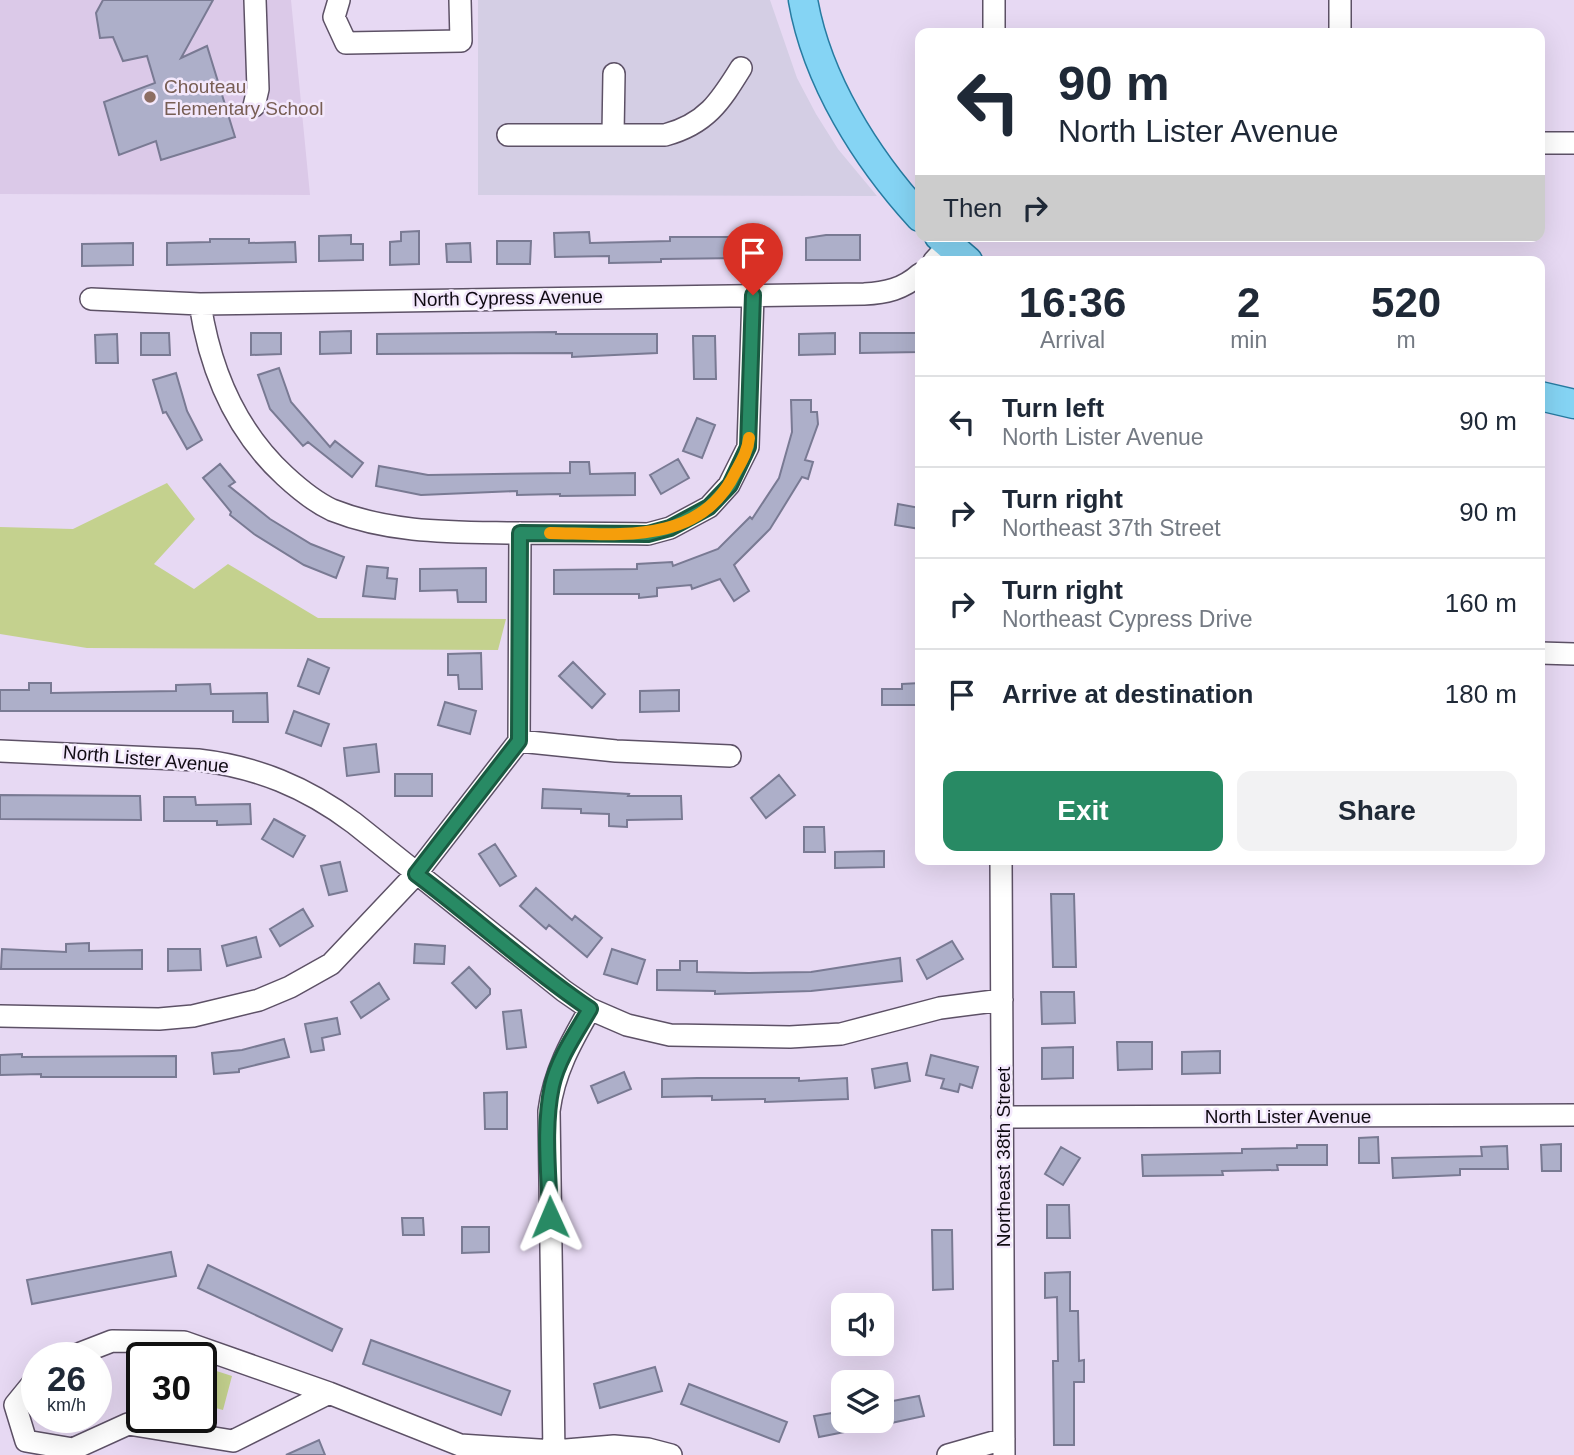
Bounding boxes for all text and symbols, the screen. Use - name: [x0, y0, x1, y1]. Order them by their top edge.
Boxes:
- icon: left: [943, 56, 1034, 147]
- text: 90 m: [1058, 56, 1170, 110]
- place label: Chouteau Elementary School: [164, 76, 323, 119]
- marker: Chouteau Elementary School: [142, 89, 158, 105]
- text: North Lister Avenue: [1058, 113, 1338, 149]
- icon: right: [1016, 189, 1054, 227]
- text: Then: [943, 193, 1002, 223]
- pin: [723, 223, 783, 295]
- icon: arrive: [734, 234, 772, 272]
- text: 16:36: [1019, 279, 1126, 326]
- text: 2: [1237, 279, 1260, 326]
- text: 520: [1371, 279, 1441, 326]
- street label: North Cypress Avenue: [413, 286, 603, 310]
- text: Arrival: [1040, 327, 1105, 353]
- text: min: [1230, 327, 1267, 353]
- text: m: [1397, 327, 1416, 353]
- text: Turn left: [1002, 393, 1104, 423]
- icon: left: [943, 403, 981, 441]
- text: 90 m: [1459, 406, 1517, 436]
- text: North Lister Avenue: [1002, 424, 1204, 450]
- text: Turn right: [1002, 484, 1123, 514]
- icon: right: [943, 494, 981, 532]
- text: 90 m: [1459, 497, 1517, 527]
- text: Northeast 37th Street: [1002, 515, 1221, 541]
- text: Turn right: [1002, 575, 1123, 605]
- icon: right: [943, 585, 981, 623]
- text: 160 m: [1445, 588, 1517, 618]
- text: Northeast Cypress Drive: [1002, 606, 1253, 632]
- icon: arrive: [943, 676, 981, 714]
- text: Arrive at destination: [1002, 679, 1253, 709]
- text: 180 m: [1445, 679, 1517, 709]
- street label: North Lister Avenue: [62, 741, 230, 777]
- button: Exit: [943, 771, 1223, 851]
- button: Share: [1237, 771, 1517, 851]
- street label: Northeast 38th Street: [993, 1066, 1014, 1247]
- street label: North Lister Avenue: [1205, 1106, 1371, 1127]
- position arrow: [513, 1180, 587, 1254]
- map controls: [831, 1293, 894, 1433]
- button: sound: [831, 1293, 894, 1356]
- speed limit sign: 30: [126, 1342, 217, 1433]
- text: 26: [47, 1359, 86, 1398]
- button: layers: [831, 1370, 894, 1433]
- text: km/h: [47, 1395, 86, 1415]

